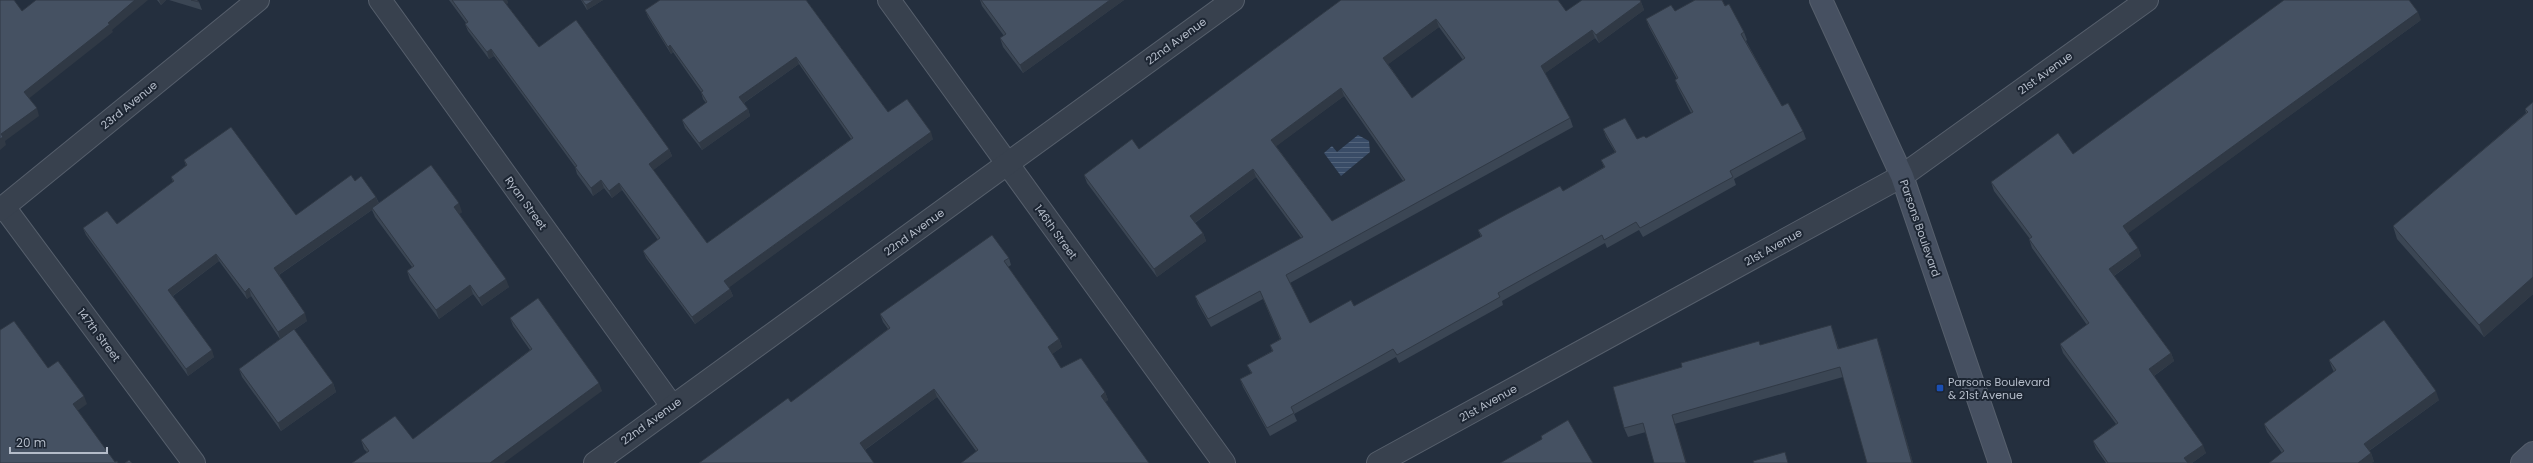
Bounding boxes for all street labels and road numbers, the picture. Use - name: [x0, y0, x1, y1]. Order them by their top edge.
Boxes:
- street label: 22nd Avenue: [1142, 13, 1210, 68]
- street label: 21st Avenue: [2014, 48, 2076, 98]
- street label: 23rd Avenue: [97, 77, 161, 133]
- street label: Ryan Street: [501, 173, 551, 233]
- street label: Parsons Boulevard: [1896, 177, 1944, 279]
- street label: 146th Street: [1031, 202, 1081, 262]
- street label: 22nd Avenue: [880, 204, 948, 259]
- street label: 21st Avenue: [1741, 224, 1805, 269]
- street label: 147th Street: [74, 305, 124, 365]
- street label: 21st Avenue: [1456, 380, 1520, 425]
- street label: 22nd Avenue: [617, 393, 685, 448]

